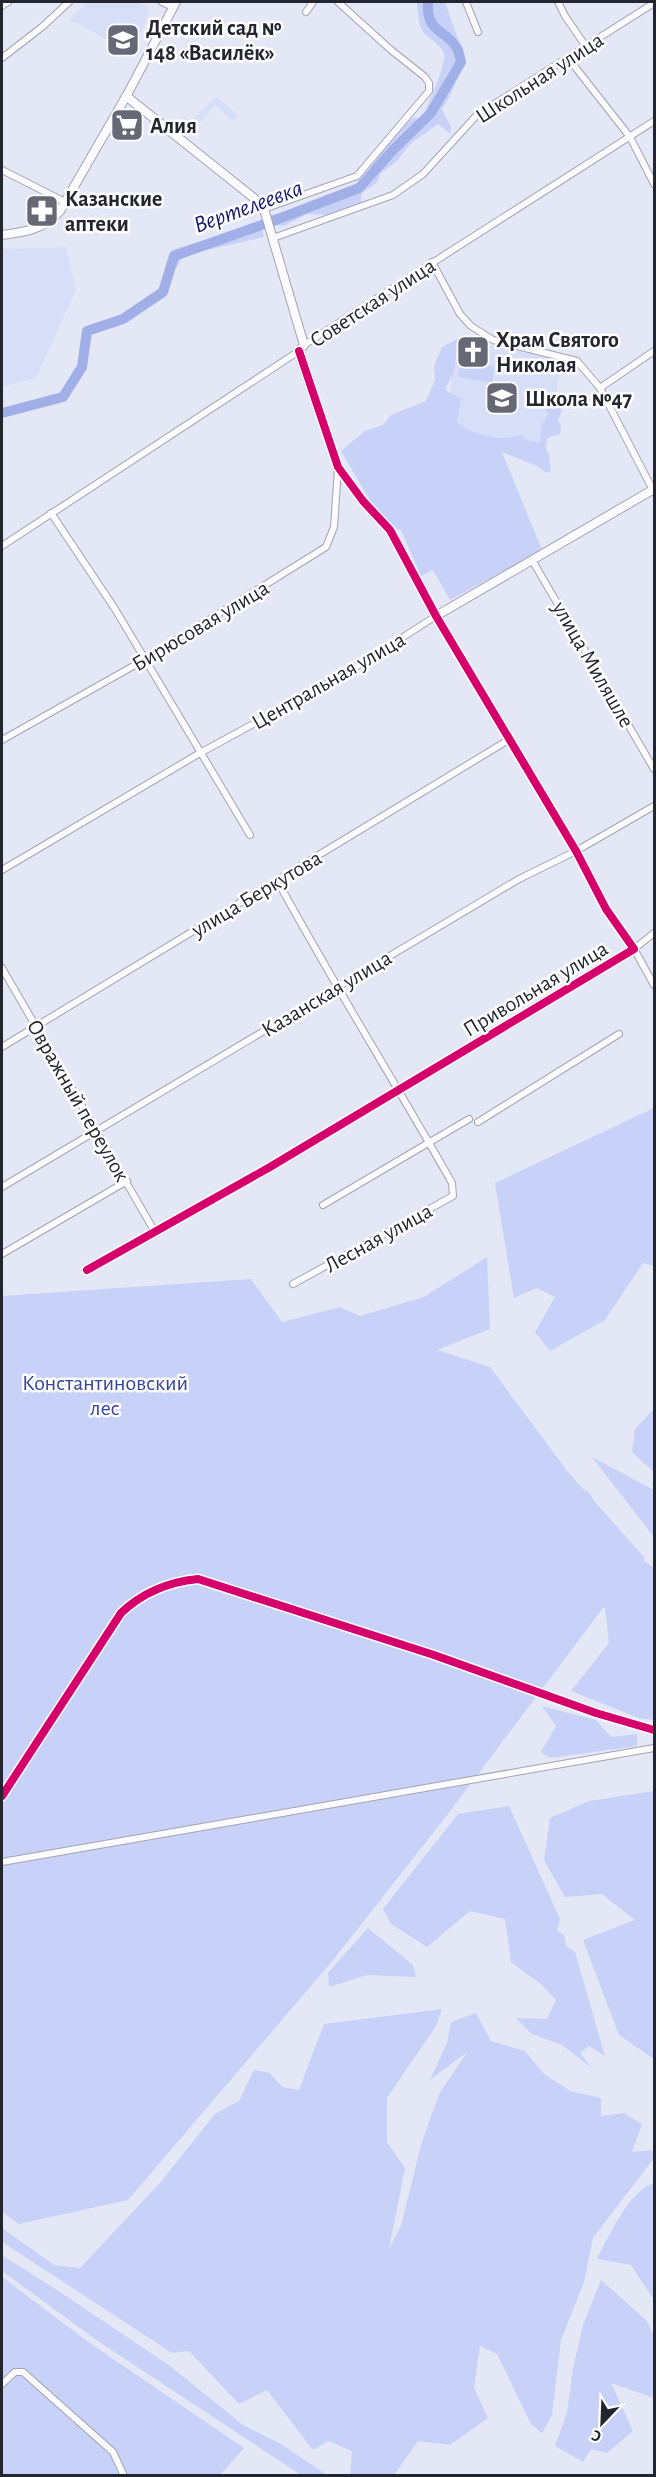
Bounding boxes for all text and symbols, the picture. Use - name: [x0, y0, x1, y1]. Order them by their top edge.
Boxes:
- place label: Детский сад № 148 «Василёк»: [146, 17, 282, 64]
- school or university icon: Детский сад № 148 «Василёк»: [105, 22, 141, 58]
- street label: Школьная улица: [472, 28, 607, 127]
- supermarket icon: Алия: [109, 107, 145, 143]
- place label: Алия: [150, 115, 197, 137]
- water label: Вертелеевка: [191, 176, 306, 238]
- place label: Казанские аптеки: [65, 188, 162, 235]
- pharmacy icon: Казанские аптеки: [24, 193, 60, 229]
- street label: Советская улица: [306, 254, 439, 351]
- place label: Храм Святого Николая: [496, 329, 619, 376]
- church icon: Храм Святого Николая: [455, 334, 491, 370]
- school or university icon: Школа №47: [484, 380, 520, 416]
- place label: Школа №47: [525, 388, 632, 410]
- street label: Бирюсовая улица: [128, 576, 273, 675]
- street label: улица Миляшле: [548, 597, 638, 731]
- street label: Центральная улица: [248, 628, 409, 734]
- street label: улица Беркутова: [187, 846, 325, 942]
- street label: Привольная улица: [459, 937, 612, 1041]
- street label: Казанская улица: [258, 946, 395, 1041]
- street label: Овражный переулок: [23, 1016, 133, 1185]
- street label: Лесная улица: [321, 1199, 436, 1276]
- park label: Константиновский лес: [22, 1372, 188, 1419]
- north arrow: [572, 2393, 632, 2453]
- text: С: [589, 2427, 604, 2445]

